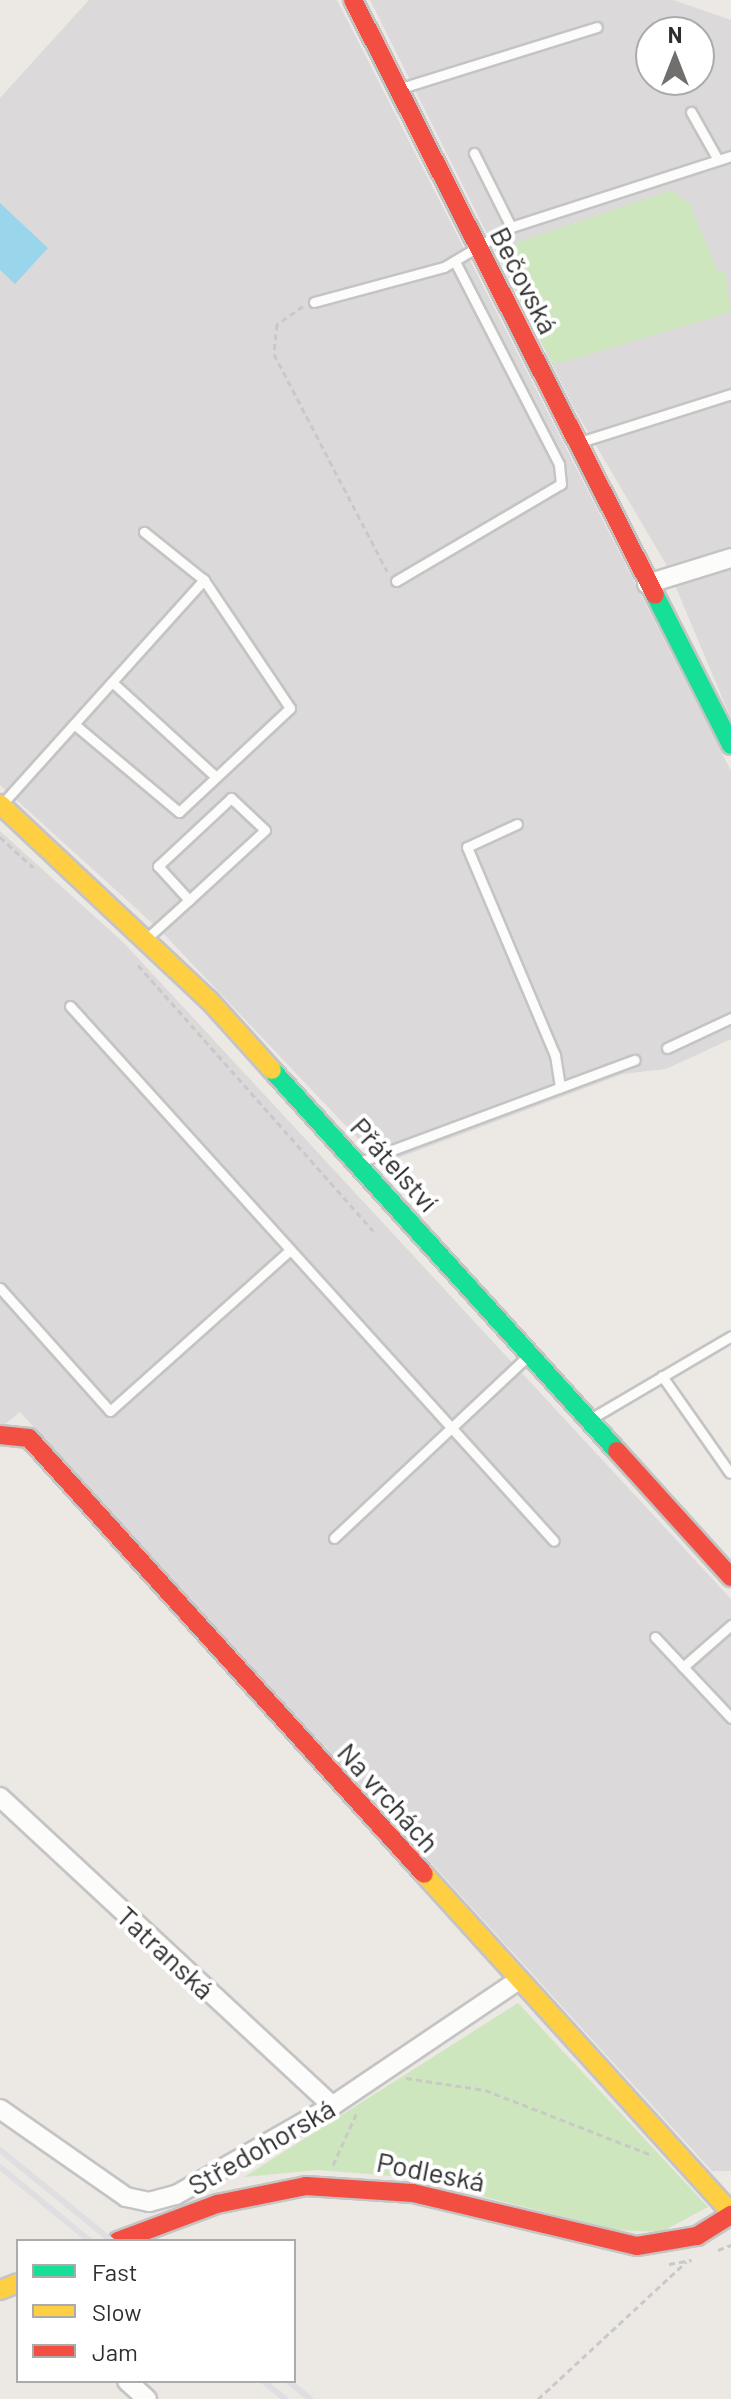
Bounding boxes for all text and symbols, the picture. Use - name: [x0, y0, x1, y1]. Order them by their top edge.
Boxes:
- north arrow: [635, 16, 715, 96]
- text: N: [668, 21, 682, 47]
- street label: Bečovská: [484, 221, 566, 339]
- street label: Přátelství: [344, 1110, 446, 1218]
- street label: Na vrchách: [331, 1735, 447, 1859]
- street label: Tatranská: [110, 1898, 222, 2006]
- street label: Středohorská: [182, 2090, 340, 2202]
- street label: Podleská: [374, 2144, 488, 2198]
- legend: [16, 2239, 296, 2383]
- text: Fast: [92, 2257, 137, 2286]
- text: Slow: [92, 2297, 141, 2326]
- text: Jam: [92, 2337, 138, 2366]

